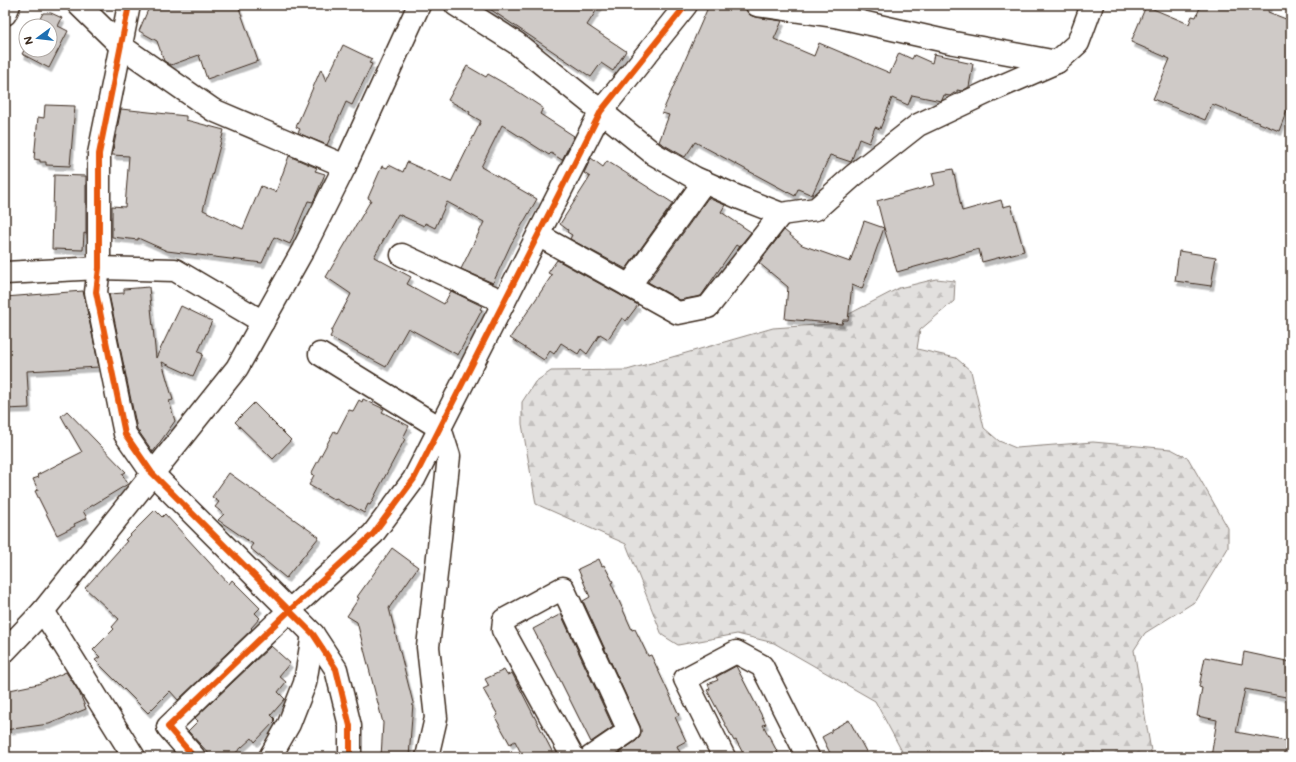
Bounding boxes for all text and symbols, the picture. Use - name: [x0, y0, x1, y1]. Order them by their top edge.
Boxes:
- north arrow: [18, 18, 58, 58]
- text: N: [20, 35, 36, 47]

